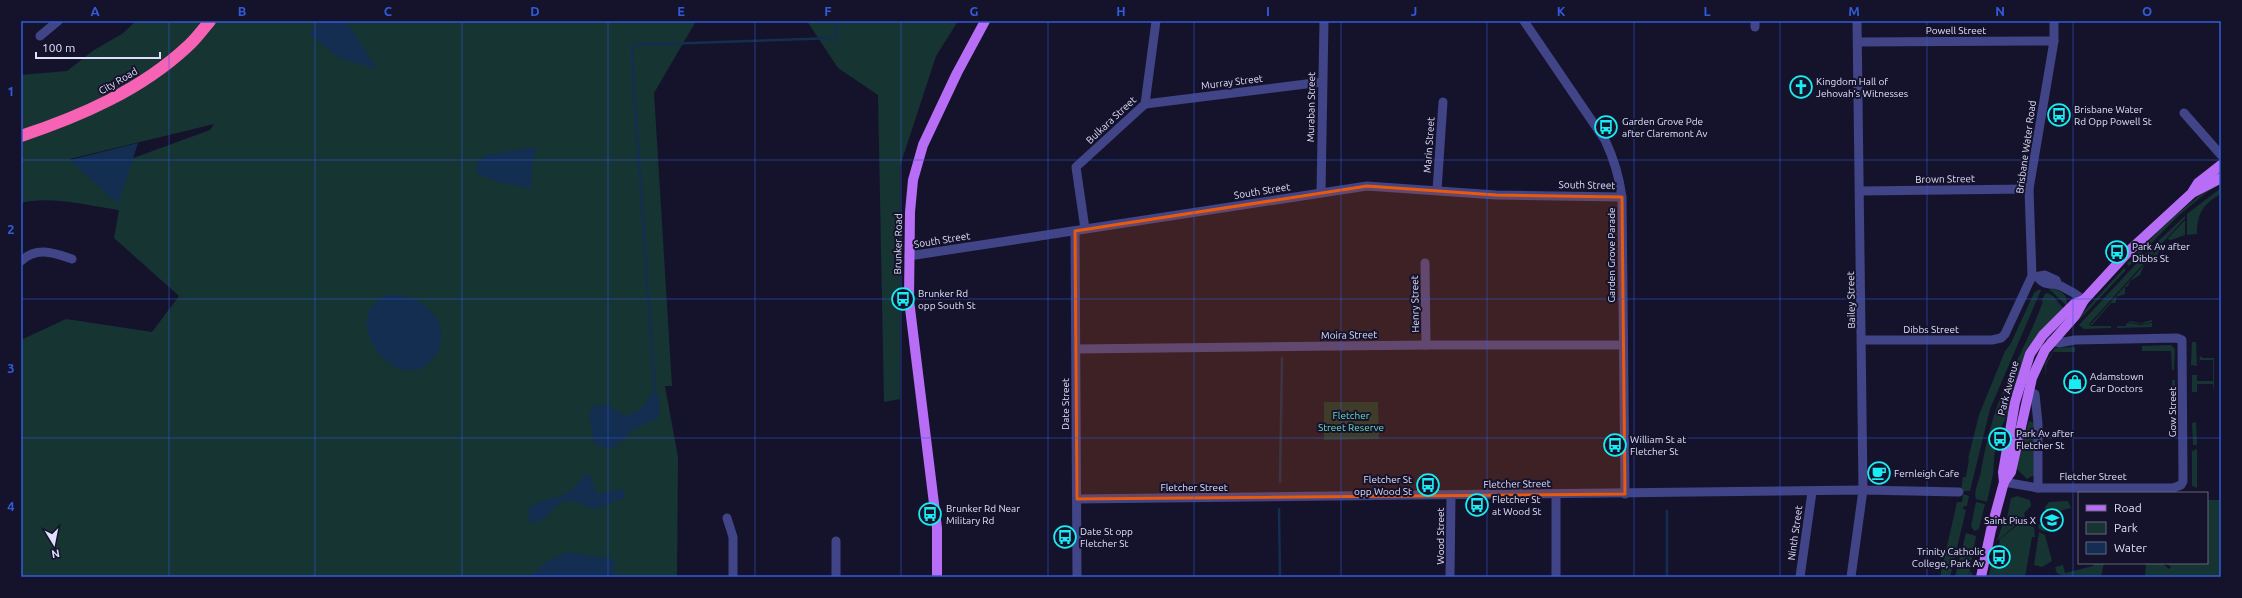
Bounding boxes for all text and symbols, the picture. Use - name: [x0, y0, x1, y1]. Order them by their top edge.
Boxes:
- text: A: [90, 4, 100, 18]
- text: B: [238, 4, 247, 18]
- text: C: [384, 4, 393, 18]
- text: D: [530, 4, 540, 18]
- text: E: [677, 4, 685, 18]
- text: F: [824, 4, 832, 18]
- text: G: [970, 4, 979, 18]
- text: H: [1116, 4, 1126, 18]
- text: I: [1266, 4, 1270, 18]
- text: J: [1411, 4, 1417, 18]
- text: K: [1557, 4, 1566, 18]
- text: L: [1703, 4, 1711, 18]
- text: M: [1848, 4, 1860, 18]
- text: N: [1995, 4, 2005, 18]
- text: O: [2142, 4, 2152, 18]
- street label: Powell Street: [1926, 25, 1986, 36]
- scale bar: [36, 34, 160, 60]
- text: 100 m: [42, 41, 75, 54]
- street label: City Road: [97, 65, 139, 96]
- street label: Muraban Street: [1305, 72, 1317, 142]
- street label: Murray Street: [1200, 73, 1264, 91]
- church icon: Kingdom Hall of Jehovah's Witnesses: [1788, 74, 1814, 100]
- place label: Kingdom Hall of Jehovah's Witnesses: [1816, 76, 1908, 99]
- text: 1: [7, 84, 15, 98]
- street label: Bulkara Street: [1084, 94, 1138, 146]
- street label: Brisbane Water Road: [2014, 99, 2038, 194]
- bus stop icon: Brisbane Water Rd Opp Powell St: [2046, 102, 2072, 128]
- place label: Brisbane Water Rd Opp Powell St: [2074, 104, 2152, 127]
- bus stop icon: Garden Grove Pde after Claremont Av: [1593, 114, 1619, 140]
- place label: Garden Grove Pde after Claremont Av: [1622, 116, 1707, 139]
- street label: Marin Street: [1422, 117, 1436, 173]
- street label: Brown Street: [1915, 173, 1975, 185]
- street label: South Street: [1559, 179, 1615, 191]
- street label: South Street: [1233, 181, 1291, 201]
- street label: Garden Grove Parade: [1606, 207, 1617, 303]
- street label: Brunker Road: [892, 213, 904, 275]
- text: 2: [7, 222, 15, 236]
- street label: South Street: [913, 230, 971, 250]
- bus stop icon: Park Av after Dibbs St: [2104, 239, 2130, 265]
- place label: Park Av after Dibbs St: [2132, 241, 2190, 264]
- street label: Bailey Street: [1845, 271, 1857, 329]
- street label: Henry Street: [1409, 275, 1421, 333]
- bus stop icon: Brunker Rd opp South St: [890, 286, 916, 312]
- place label: Brunker Rd opp South St: [918, 288, 976, 311]
- street label: Dibbs Street: [1903, 324, 1959, 335]
- street label: Moira Street: [1321, 329, 1377, 341]
- street label: Park Avenue: [1995, 360, 2021, 416]
- text: 3: [7, 361, 15, 375]
- shop icon: Adamstown Car Doctors: [2062, 369, 2088, 395]
- place label: Adamstown Car Doctors: [2090, 371, 2144, 394]
- street label: Date Street: [1060, 378, 1071, 430]
- street label: Gow Street: [2167, 387, 2178, 437]
- park label: Fletcher Street Reserve: [1318, 410, 1384, 433]
- bus stop icon: Park Av after Fletcher St: [1987, 426, 2013, 452]
- place label: Park Av after Fletcher St: [2016, 428, 2074, 451]
- bus stop icon: William St at Fletcher St: [1602, 432, 1628, 458]
- place label: William St at Fletcher St: [1630, 434, 1686, 457]
- cafe icon: Fernleigh Cafe: [1866, 460, 1892, 486]
- place label: Fernleigh Cafe: [1894, 468, 1959, 479]
- street label: Fletcher Street: [2059, 471, 2127, 482]
- bus stop icon: Fletcher St opp Wood St: [1415, 472, 1441, 498]
- place label: Fletcher St opp Wood St: [1354, 474, 1412, 497]
- street label: Fletcher Street: [1483, 478, 1551, 490]
- street label: Fletcher Street: [1160, 482, 1228, 493]
- bus stop icon: Fletcher St at Wood St: [1464, 492, 1490, 518]
- legend: [2078, 492, 2208, 564]
- place label: Fletcher St at Wood St: [1492, 494, 1542, 517]
- text: 4: [7, 499, 15, 513]
- bus stop icon: Brunker Rd Near Military Rd: [917, 501, 943, 527]
- text: Road: [2114, 501, 2142, 514]
- place label: Brunker Rd Near Military Rd: [946, 503, 1020, 526]
- street label: Ninth Street: [1786, 505, 1804, 561]
- school or university icon: Saint Pius X: [2039, 507, 2065, 533]
- street label: Wood Street: [1435, 508, 1446, 564]
- place label: Saint Pius X: [1984, 515, 2036, 526]
- text: Park: [2114, 521, 2138, 534]
- north arrow: [34, 524, 74, 564]
- bus stop icon: Date St opp Fletcher St: [1052, 524, 1078, 550]
- place label: Date St opp Fletcher St: [1080, 526, 1133, 549]
- text: Water: [2114, 541, 2147, 554]
- bus stop icon: Trinity Catholic College, Park Av: [1986, 544, 2012, 570]
- place label: Trinity Catholic College, Park Av: [1912, 546, 1984, 569]
- text: N: [51, 547, 61, 560]

